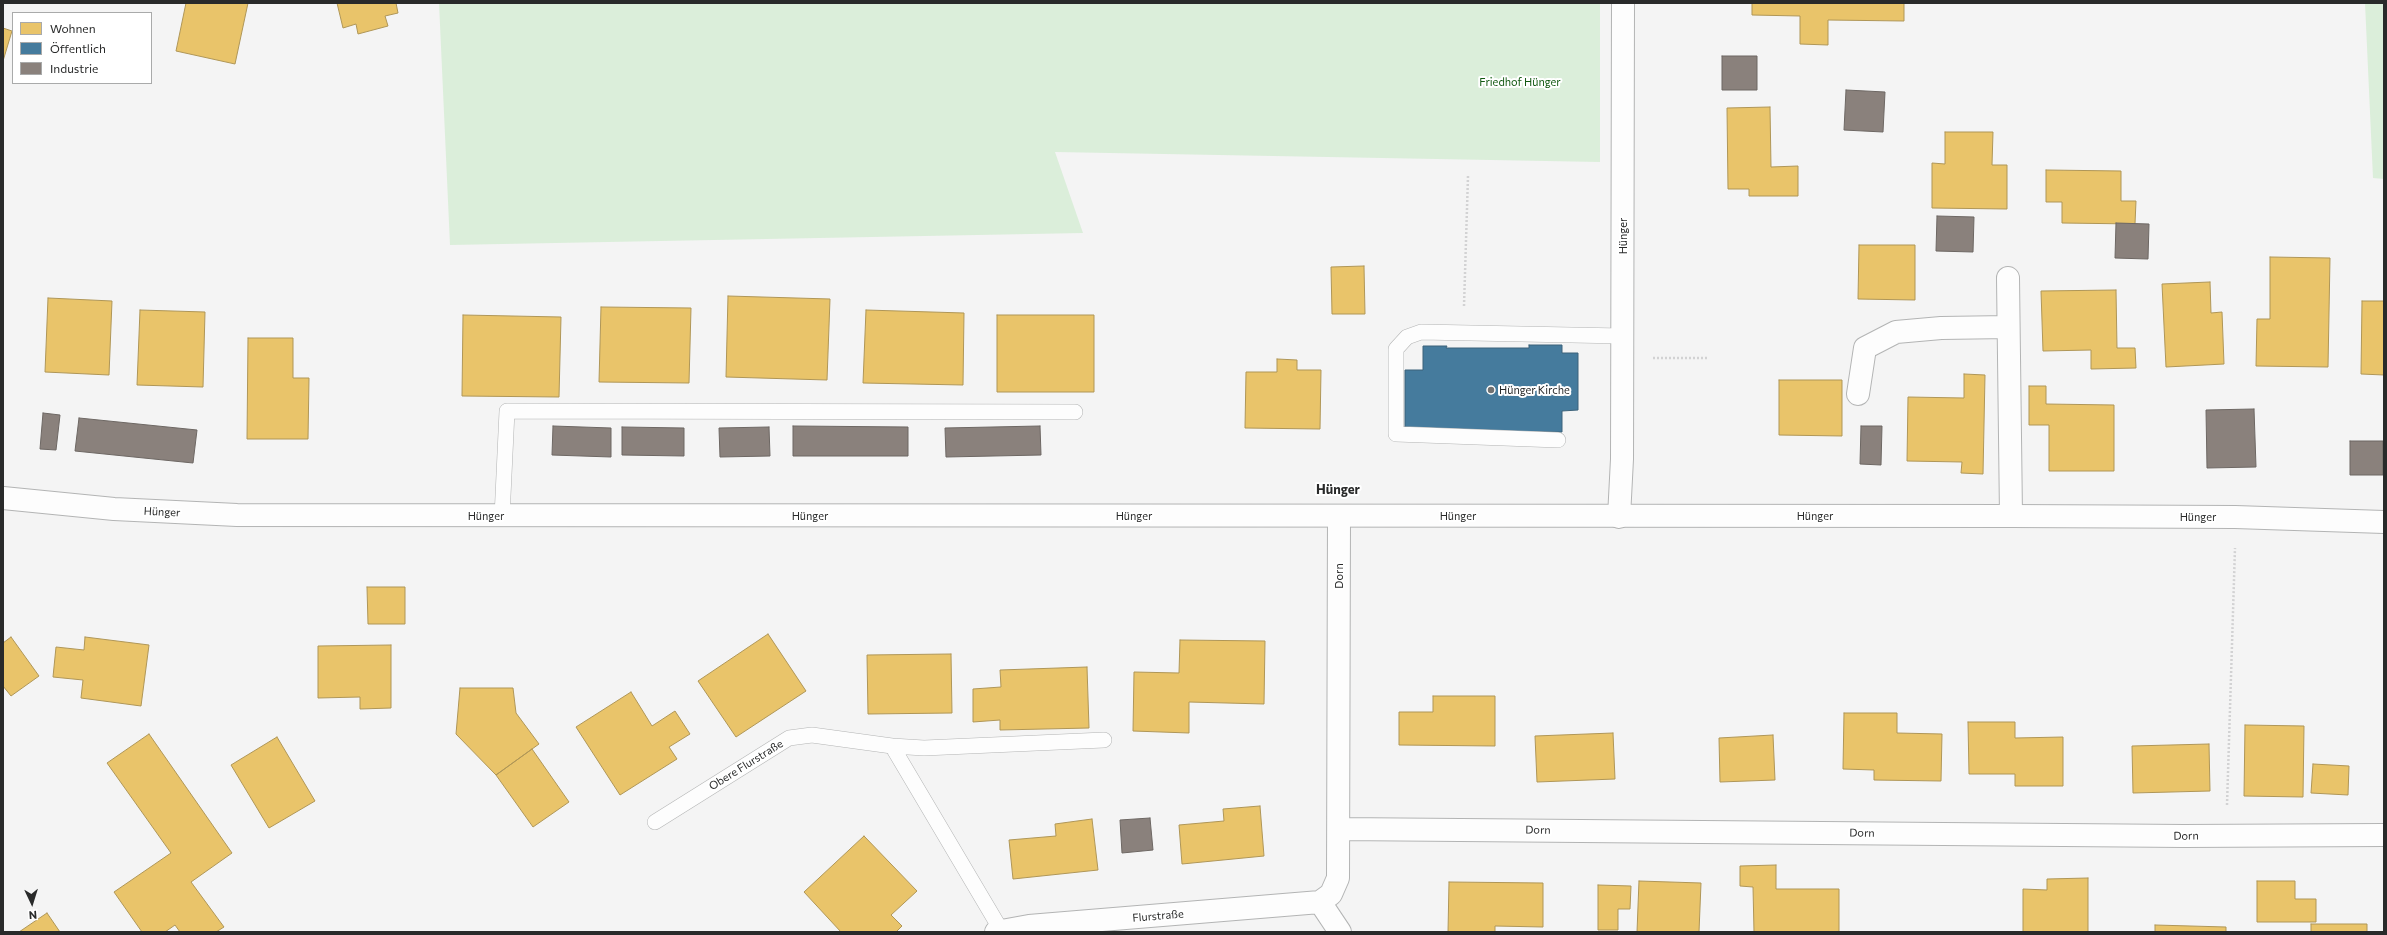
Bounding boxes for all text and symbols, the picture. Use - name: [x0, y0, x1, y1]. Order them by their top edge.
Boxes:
- legend: [12, 12, 152, 84]
- text: Wohnen: [50, 21, 96, 35]
- text: Öffentlich: [50, 41, 106, 55]
- text: Industrie: [50, 61, 98, 75]
- park label: Friedhof Hünger: [1479, 75, 1561, 89]
- street label: Hünger: [1616, 218, 1630, 254]
- place label: Hünger Kirche: [1499, 383, 1570, 397]
- marker: Hünger Kirche: [1486, 385, 1496, 395]
- district label: Hünger: [1316, 482, 1360, 498]
- street label: Hünger: [143, 504, 181, 520]
- street label: Hünger: [468, 509, 504, 523]
- street label: Hünger: [792, 509, 828, 523]
- street label: Hünger: [1116, 509, 1152, 523]
- street label: Hünger: [1440, 509, 1476, 523]
- street label: Hünger: [1797, 509, 1833, 523]
- street label: Hünger: [2180, 510, 2216, 524]
- street label: Dorn: [1332, 563, 1346, 589]
- street label: Obere Flurstraße: [707, 737, 785, 793]
- street label: Dorn: [1525, 823, 1551, 837]
- street label: Dorn: [1849, 826, 1875, 840]
- street label: Dorn: [2173, 829, 2199, 843]
- north arrow: [12, 883, 52, 923]
- street label: Flurstraße: [1132, 907, 1184, 925]
- text: N: [28, 909, 37, 922]

